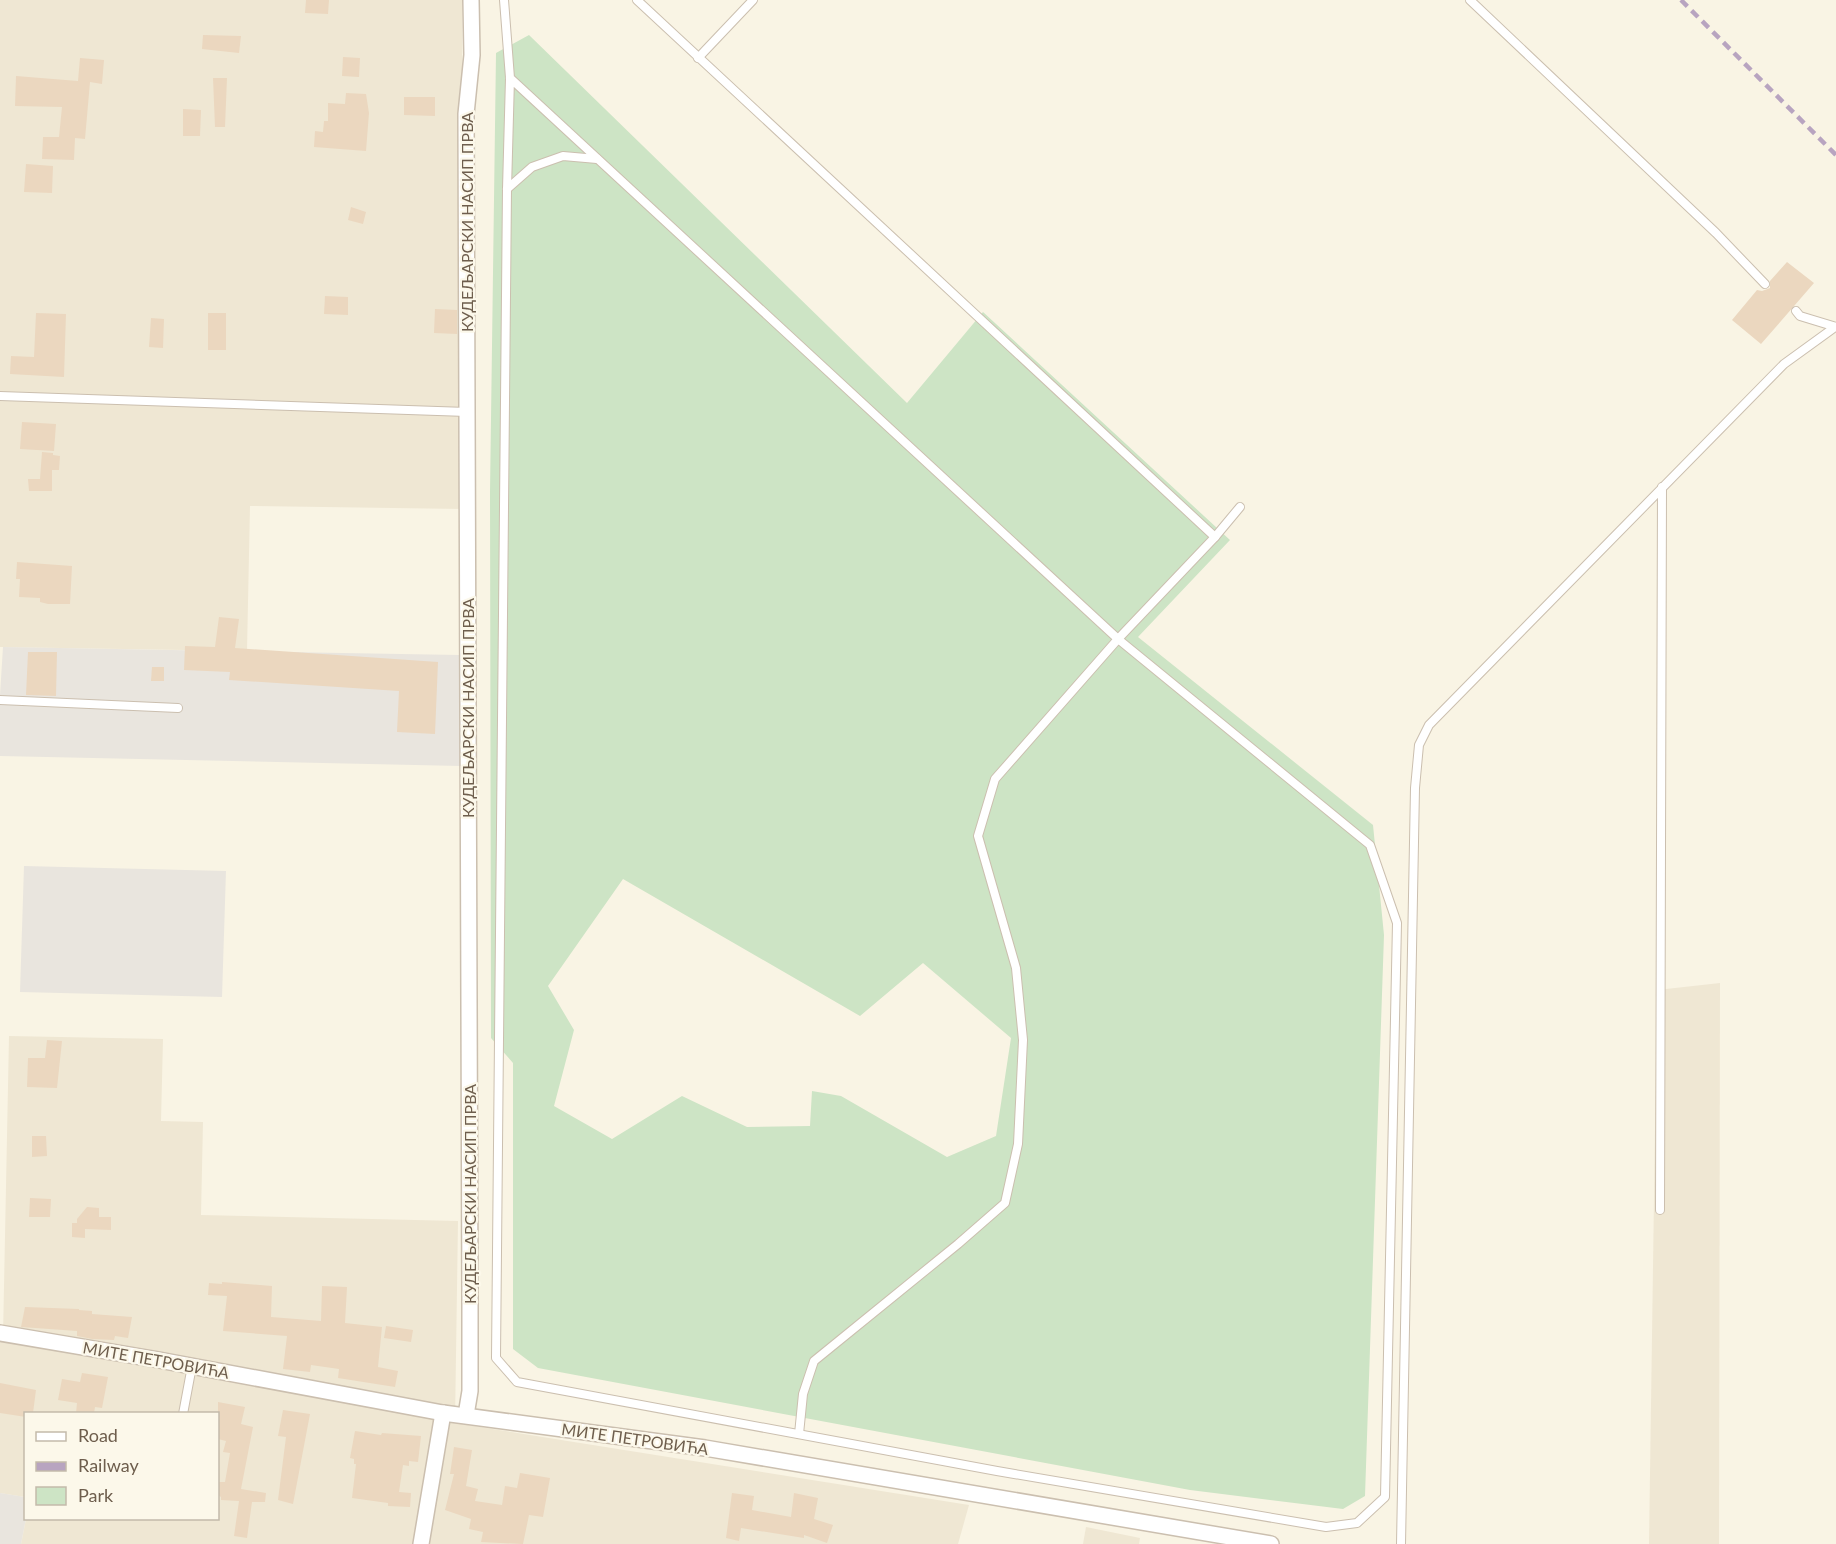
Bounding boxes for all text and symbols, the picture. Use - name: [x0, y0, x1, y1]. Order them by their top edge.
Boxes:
- street label: КУДЕЉАРСКИ НАСИП ПРВА: [457, 112, 476, 332]
- street label: КУДЕЉАРСКИ НАСИП ПРВА: [458, 598, 477, 818]
- street label: КУДЕЉАРСКИ НАСИП ПРВА: [460, 1084, 479, 1304]
- street label: МИТЕ ПЕТРОВИЋА: [82, 1337, 231, 1382]
- legend: [24, 1412, 219, 1520]
- street label: МИТЕ ПЕТРОВИЋА: [560, 1419, 710, 1458]
- text: Road: [78, 1424, 118, 1446]
- text: Railway: [78, 1454, 139, 1476]
- text: Park: [78, 1484, 114, 1506]

